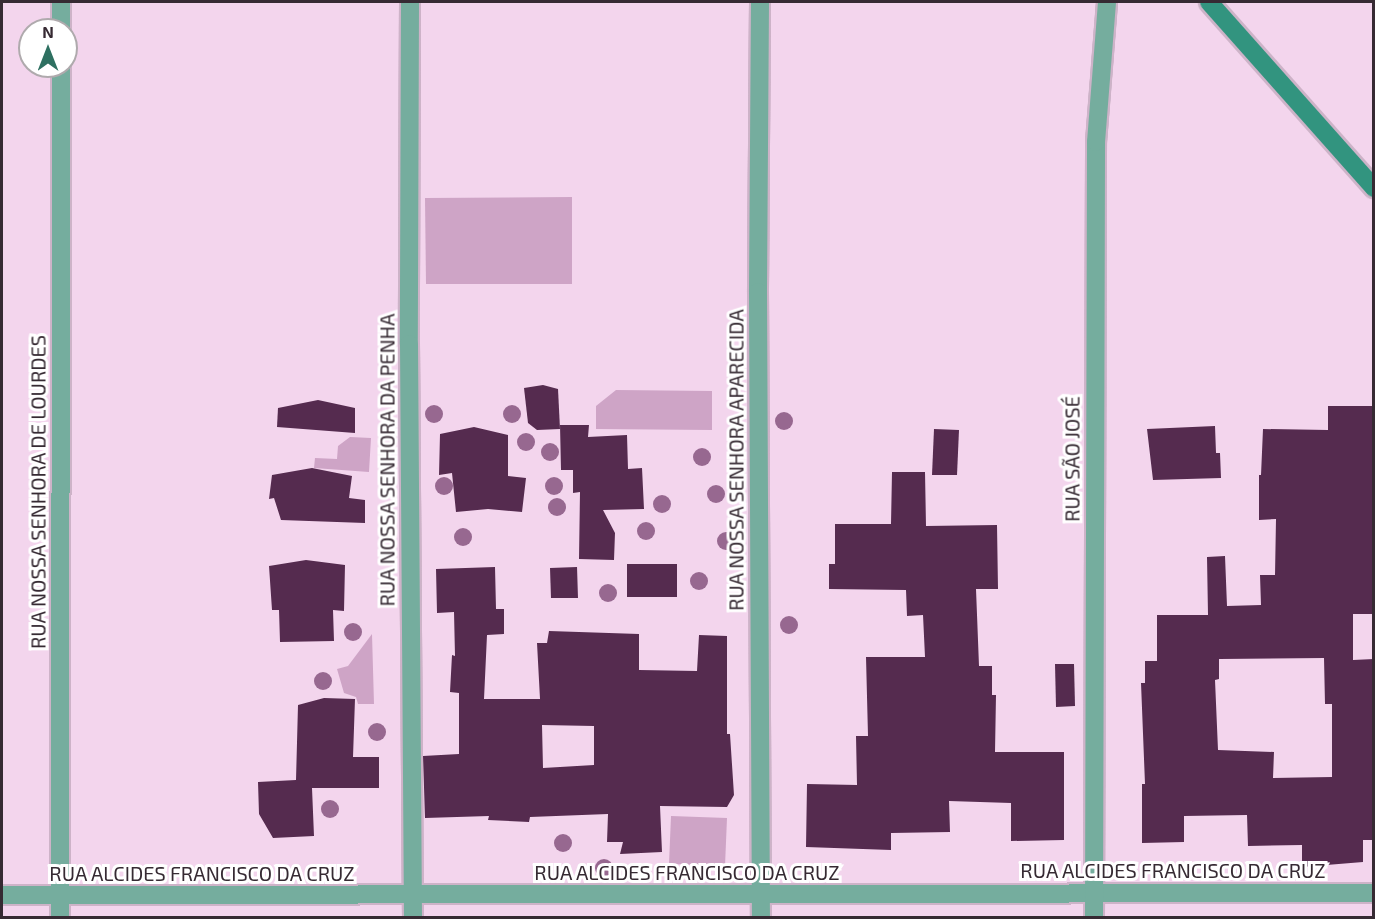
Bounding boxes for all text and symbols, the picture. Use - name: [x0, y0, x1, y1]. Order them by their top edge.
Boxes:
- north arrow: [18, 18, 78, 78]
- text: N: [42, 22, 54, 41]
- street label: RUA NOSSA SENHORA APARECIDA: [724, 308, 748, 612]
- street label: RUA NOSSA SENHORA DA PENHA: [375, 313, 399, 607]
- street label: RUA NOSSA SENHORA DE LOURDES: [26, 334, 50, 650]
- street label: RUA SÃO JOSÉ: [1060, 396, 1084, 522]
- street label: RUA ALCIDES FRANCISCO DA CRUZ: [1020, 858, 1326, 882]
- street label: RUA ALCIDES FRANCISCO DA CRUZ: [534, 860, 840, 884]
- street label: RUA ALCIDES FRANCISCO DA CRUZ: [49, 861, 355, 885]

